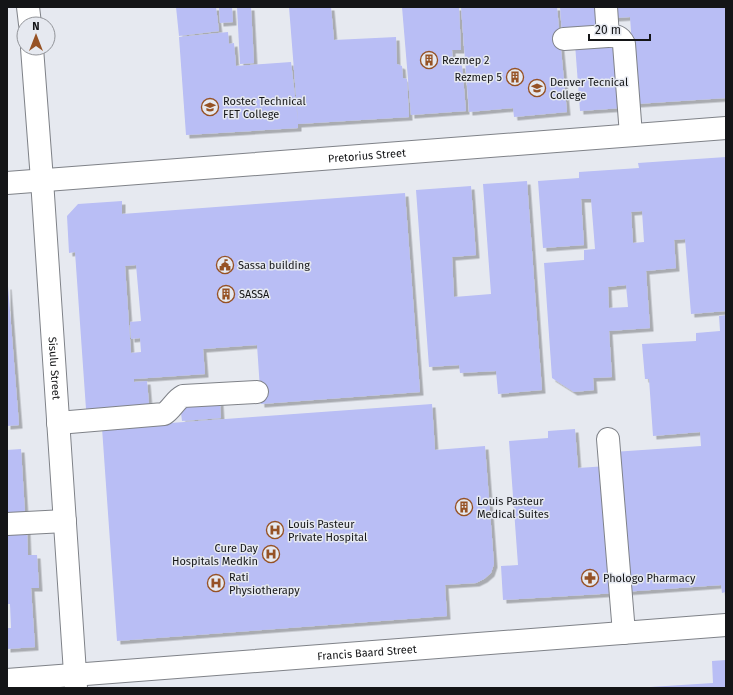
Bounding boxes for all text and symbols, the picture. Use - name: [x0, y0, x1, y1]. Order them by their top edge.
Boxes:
- north arrow: [16, 16, 56, 56]
- scale bar: [589, 16, 650, 42]
- text: N: [32, 20, 40, 33]
- text: 20 m: [595, 23, 621, 37]
- building icon: Rezmep 2: [419, 50, 439, 70]
- place label: Rezmep 2: [442, 54, 490, 67]
- building icon: Rezmep 5: [505, 67, 525, 87]
- place label: Rezmep 5: [454, 71, 502, 84]
- place label: Denver Tecnical College: [550, 76, 628, 102]
- school or university icon: Denver Tecnical College: [527, 78, 547, 98]
- place label: Rostec Technical FET College: [223, 95, 306, 121]
- school or university icon: Rostec Technical FET College: [200, 97, 220, 117]
- street label: Pretorius Street: [328, 146, 406, 165]
- public building icon: Sassa building: [215, 255, 235, 275]
- place label: Sassa building: [238, 259, 310, 272]
- building icon: SASSA: [216, 284, 236, 304]
- place label: SASSA: [239, 288, 270, 301]
- street label: Sisulu Street: [46, 336, 63, 400]
- place label: Louis Pasteur Medical Suites: [477, 495, 549, 521]
- building icon: Louis Pasteur Medical Suites: [454, 497, 474, 517]
- place label: Louis Pasteur Private Hospital: [288, 518, 367, 544]
- hospital icon: Louis Pasteur Private Hospital: [265, 520, 285, 540]
- place label: Cure Day Hospitals Medkin: [172, 542, 259, 568]
- hospital icon: Cure Day Hospitals Medkin: [261, 544, 281, 564]
- pharmacy icon: Phologo Pharmacy: [580, 568, 600, 588]
- place label: Rati Physiotherapy: [229, 571, 300, 597]
- place label: Phologo Pharmacy: [603, 572, 696, 585]
- hospital icon: Rati Physiotherapy: [206, 573, 226, 593]
- street label: Francis Baard Street: [317, 642, 417, 663]

